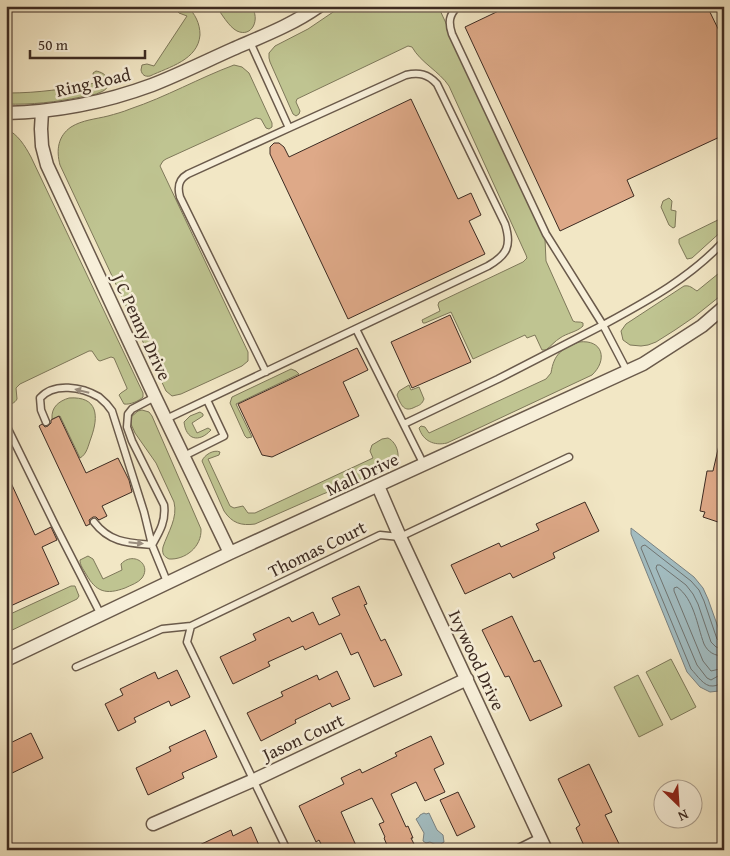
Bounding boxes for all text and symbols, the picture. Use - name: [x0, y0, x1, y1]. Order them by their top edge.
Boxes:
- scale bar: [30, 28, 145, 60]
- text: 50 m: [38, 34, 69, 55]
- street label: Ring Road: [53, 60, 133, 104]
- street label: J C Penny Drive: [105, 267, 179, 385]
- one-way arrow: [75, 387, 90, 395]
- street label: Mall Drive: [321, 445, 403, 503]
- street label: Thomas Court: [263, 513, 371, 584]
- one-way arrow: [128, 539, 144, 547]
- street label: Ivywood Drive: [442, 605, 512, 715]
- street label: Jason Court: [256, 706, 349, 768]
- north arrow: [652, 778, 702, 828]
- text: N: [674, 805, 692, 827]

